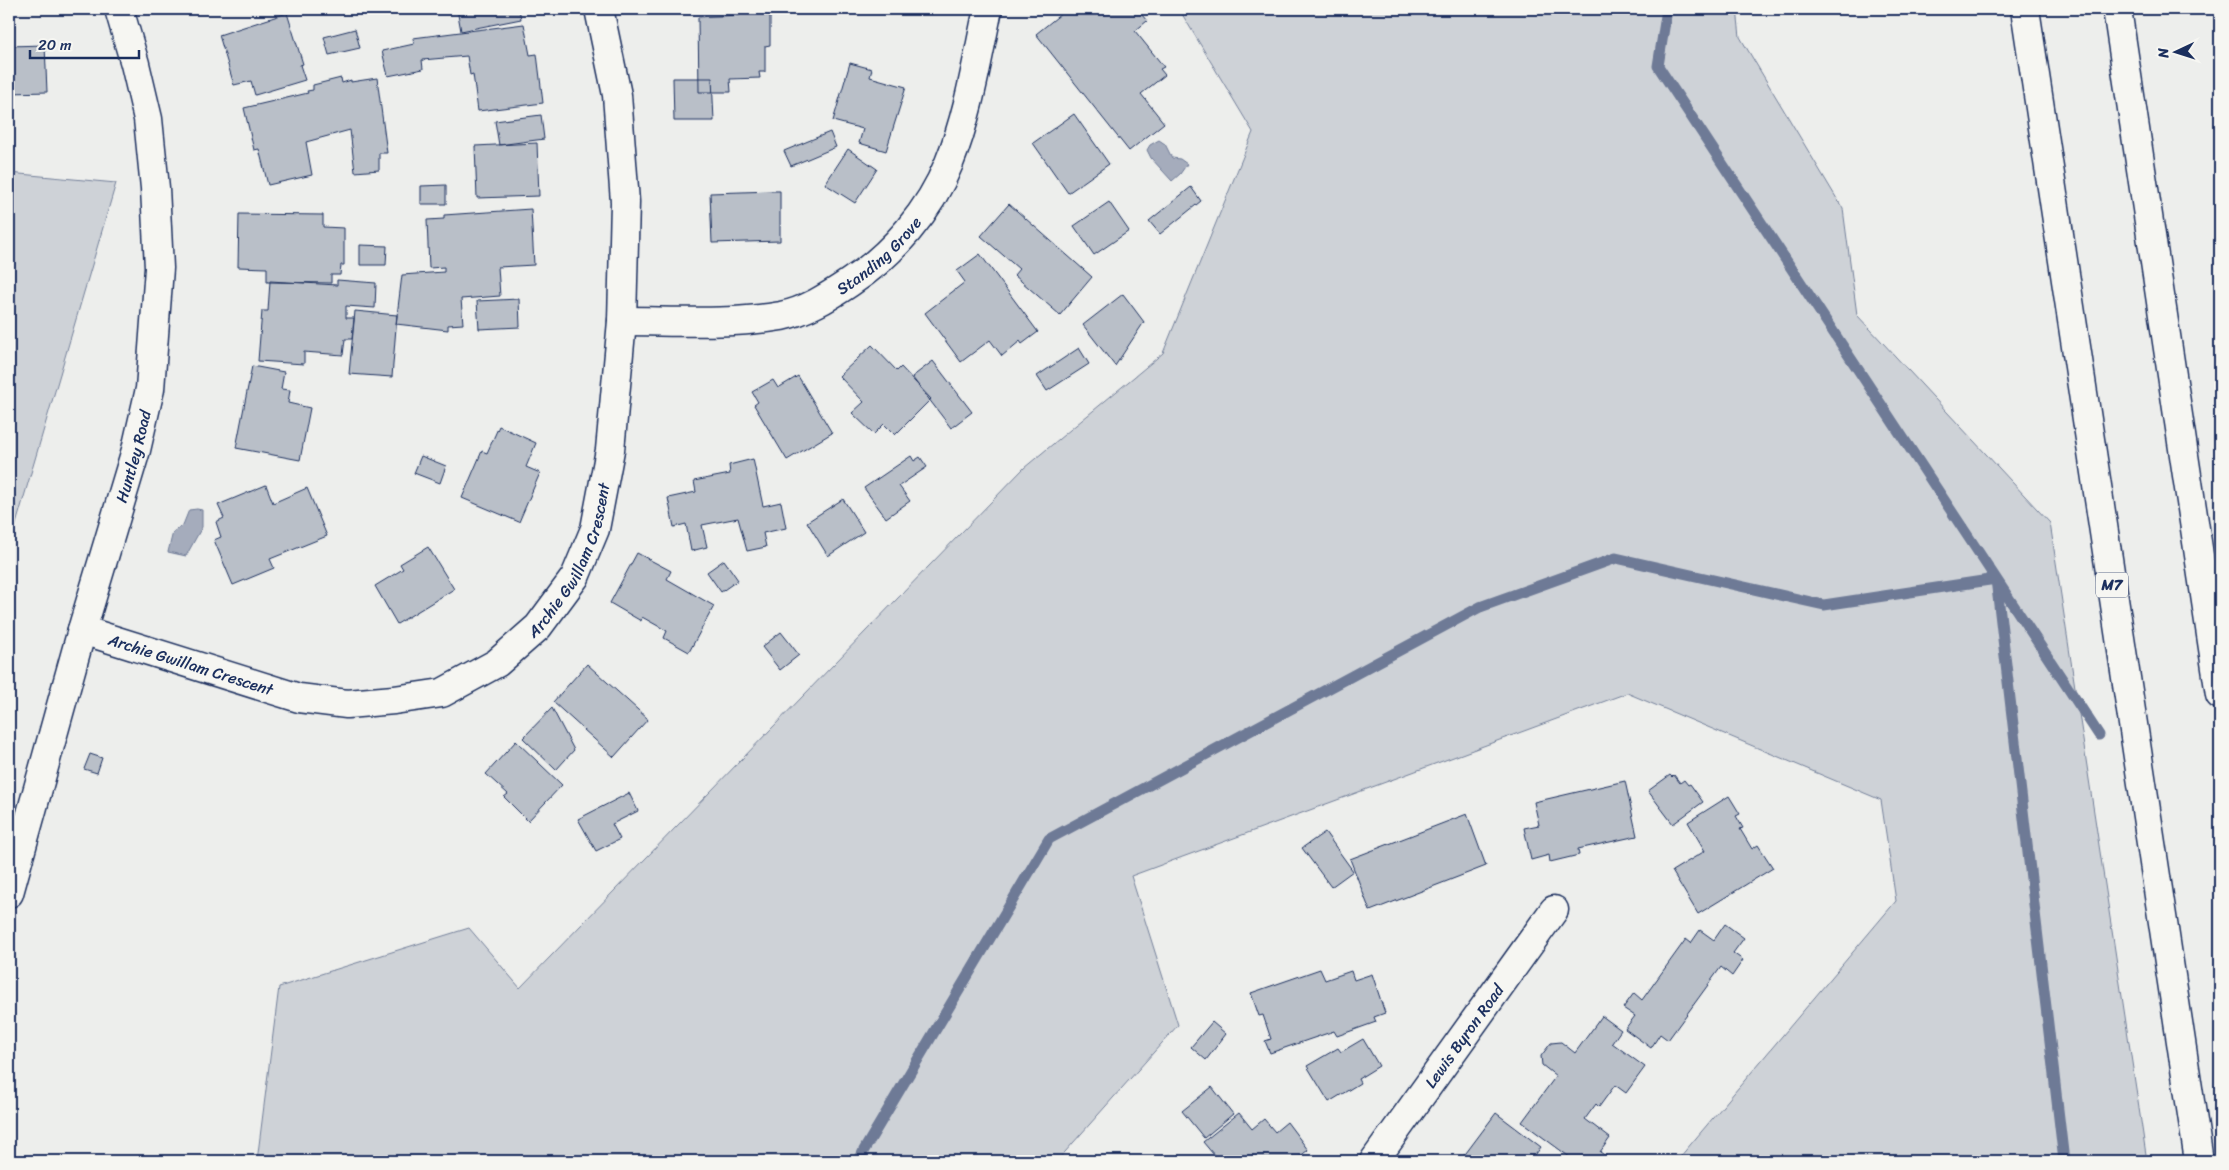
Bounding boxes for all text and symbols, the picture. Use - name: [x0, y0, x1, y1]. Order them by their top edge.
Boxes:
- scale bar: [30, 28, 139, 60]
- north arrow: [2152, 28, 2202, 78]
- text: 20 m: [38, 32, 72, 58]
- text: N: [2151, 47, 2176, 60]
- street label: Standing Grove: [830, 210, 929, 302]
- street label: Huntley Road: [106, 406, 160, 506]
- street label: Archie Gwillam Crescent: [520, 480, 618, 645]
- road number: M7: [2096, 572, 2128, 598]
- street label: Archie Gwillam Crescent: [104, 624, 277, 704]
- street label: Lewis Byron Road: [1416, 976, 1512, 1094]

